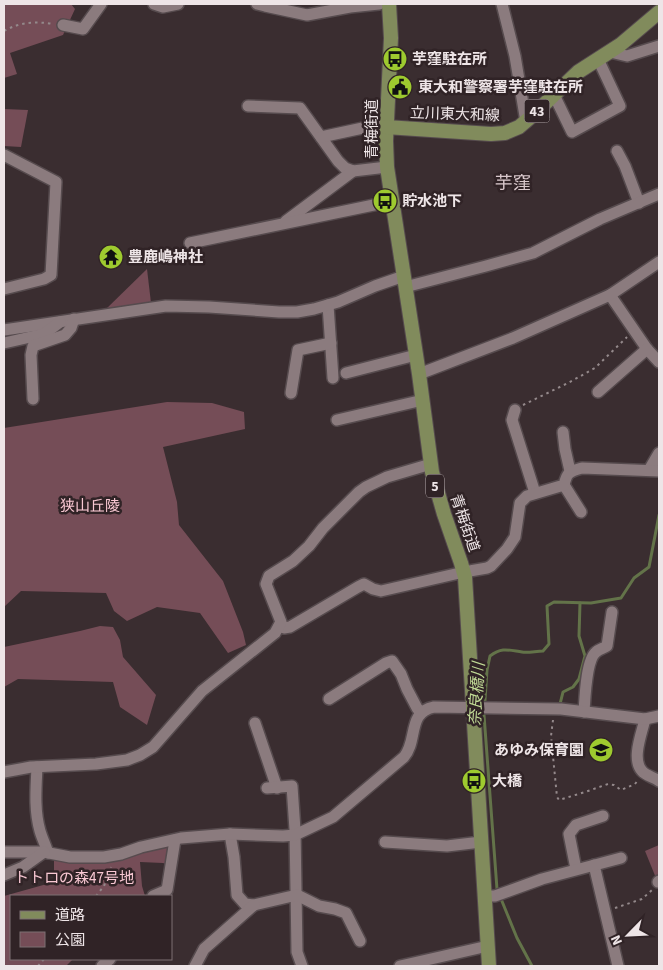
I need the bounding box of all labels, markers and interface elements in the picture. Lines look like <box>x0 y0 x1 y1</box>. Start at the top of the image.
bus stop icon: 芋窪駐在所 <box>382 46 408 72</box>
place label: 芋窪駐在所 <box>412 49 487 70</box>
public building icon: 東大和警察署芋窪駐在所 <box>387 74 413 100</box>
place label: 東大和警察署芋窪駐在所 <box>418 77 583 98</box>
street label: 青梅街道 <box>362 99 383 159</box>
road number: 43 <box>524 100 550 122</box>
street label: 立川東大和線 <box>410 102 500 127</box>
district label: 芋窪 <box>495 171 531 196</box>
bus stop icon: 貯水池下 <box>372 188 398 214</box>
place label: 貯水池下 <box>402 191 462 212</box>
temple icon: 豊鹿嶋神社 <box>98 244 124 270</box>
place label: 豊鹿嶋神社 <box>128 247 203 268</box>
road number: 5 <box>426 474 444 498</box>
street label: 青梅街道 <box>445 491 484 555</box>
park label: 狭山丘陵 <box>60 496 120 517</box>
water label: 奈良橋川 <box>464 659 490 727</box>
school or university icon: あゆみ保育園 <box>588 737 614 763</box>
place label: あゆみ保育園 <box>494 740 584 761</box>
bus stop icon: 大橋 <box>461 768 487 794</box>
place label: 大橋 <box>492 771 523 792</box>
park label: トトロの森47号地 <box>14 868 134 889</box>
legend <box>10 895 172 960</box>
text: 道路 <box>55 905 85 926</box>
north arrow <box>603 910 653 960</box>
text: 公園 <box>55 930 85 951</box>
text: N <box>606 932 628 948</box>

